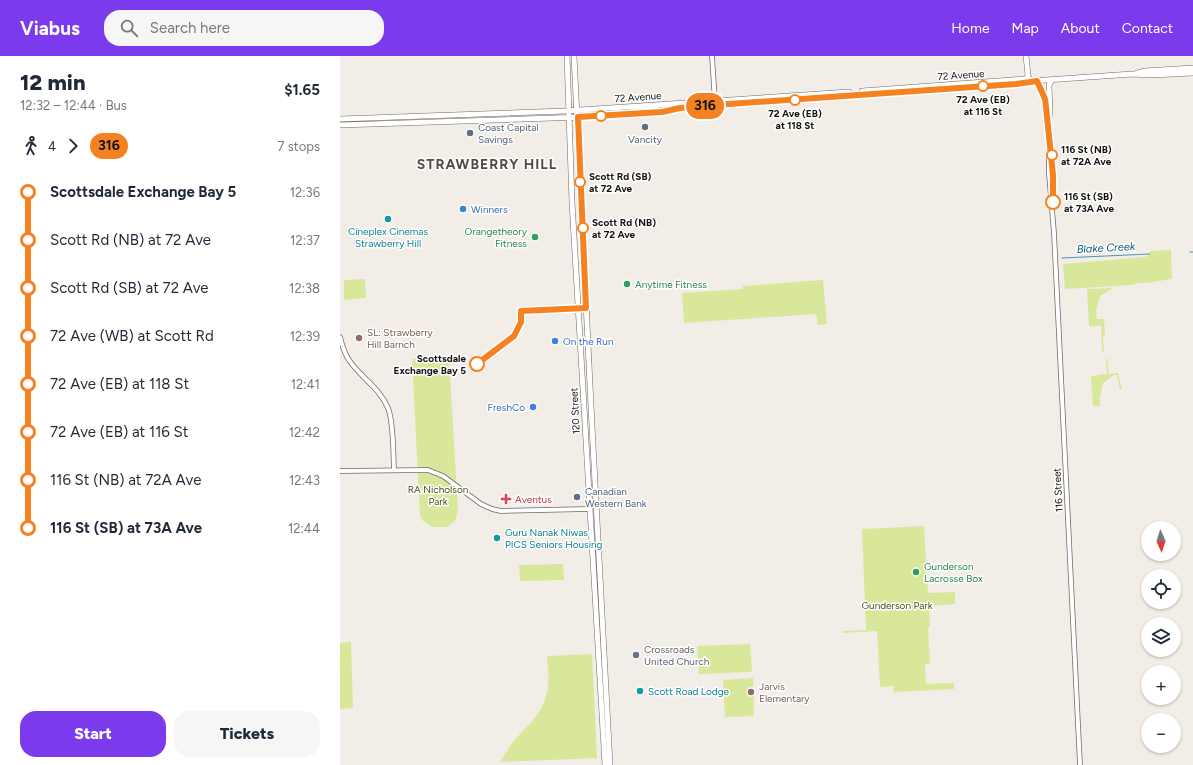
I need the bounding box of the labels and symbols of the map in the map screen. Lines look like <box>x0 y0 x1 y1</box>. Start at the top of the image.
street label: 72 Avenue <box>937 67 986 83</box>
marker: 72 Ave (EB) at 116 St <box>977 80 989 92</box>
street label: 72 Avenue <box>614 89 663 105</box>
line badge: 316 <box>682 93 728 119</box>
place label: 72 Ave (EB) at 116 St <box>956 93 1010 118</box>
marker: 72 Ave (EB) at 118 St <box>789 94 801 106</box>
place label: 72 Ave (EB) at 118 St <box>768 107 822 132</box>
unlabelled marker <box>595 110 607 122</box>
place label: Coast Capital Savings <box>478 121 539 146</box>
marker: Vancity <box>640 122 650 132</box>
marker: Coast Capital Savings <box>465 128 475 138</box>
place label: Vancity <box>628 133 663 146</box>
place label: 116 St (NB) at 72A Ave <box>1061 143 1112 168</box>
marker: 116 St (NB) at 72A Ave <box>1046 149 1058 161</box>
district label: STRAWBERRY HILL <box>417 156 557 173</box>
place label: Scott Rd (SB) at 72 Ave <box>589 170 652 195</box>
marker: Scott Rd (SB) at 72 Ave <box>574 176 586 188</box>
place label: 116 St (SB) at 73A Ave <box>1064 190 1114 215</box>
marker: 116 St (SB) at 73A Ave <box>1045 194 1061 210</box>
place label: Winners <box>471 203 508 216</box>
marker: Winners <box>458 204 468 214</box>
marker: Cineplex Cinemas Strawberry Hill <box>383 214 393 224</box>
place label: Scott Rd (NB) at 72 Ave <box>592 216 656 241</box>
marker: Scott Rd (NB) at 72 Ave <box>577 222 589 234</box>
place label: Cineplex Cinemas Strawberry Hill <box>348 225 428 250</box>
place label: Orangetheory Fitness <box>465 225 528 250</box>
marker: Orangetheory Fitness <box>530 232 540 242</box>
water label: Blake Creek <box>1076 240 1136 256</box>
place label: Anytime Fitness <box>635 278 707 291</box>
marker: Anytime Fitness <box>622 279 632 289</box>
place label: SL: Strawberry Hill Barnch <box>367 326 434 351</box>
marker: SL: Strawberry Hill Barnch <box>354 333 364 343</box>
place label: On the Run <box>563 335 614 348</box>
marker: On the Run <box>550 336 560 346</box>
place label: Scottsdale Exchange Bay 5 <box>394 352 466 377</box>
marker: Scottsdale Exchange Bay 5 <box>469 356 485 372</box>
street label: 120 Street <box>567 387 583 435</box>
place label: FreshCo <box>488 401 525 414</box>
marker: FreshCo <box>528 402 538 412</box>
street label: 116 Street <box>1050 467 1066 513</box>
park label: RA Nicholson Park <box>408 483 469 508</box>
place label: Canadian Western Bank <box>585 485 647 510</box>
marker: Canadian Western Bank <box>572 492 582 502</box>
marker: Aventus <box>500 493 512 505</box>
place label: Aventus <box>515 493 552 506</box>
north arrow <box>1141 521 1181 561</box>
place label: Guru Nanak Niwas PICS Seniors Housing <box>505 526 603 551</box>
marker: Guru Nanak Niwas PICS Seniors Housing <box>492 533 502 543</box>
place label: Gunderson Lacrosse Box <box>924 560 983 585</box>
marker: Gunderson Lacrosse Box <box>911 567 921 577</box>
park label: Gunderson Park <box>862 599 933 612</box>
place label: Crossroads United Church <box>644 643 710 668</box>
marker: Crossroads United Church <box>631 650 641 660</box>
place label: Jarvis Elementary <box>759 680 810 705</box>
place label: Scott Road Lodge <box>648 685 730 698</box>
marker: Scott Road Lodge <box>635 686 645 696</box>
marker: Jarvis Elementary <box>746 687 756 697</box>

